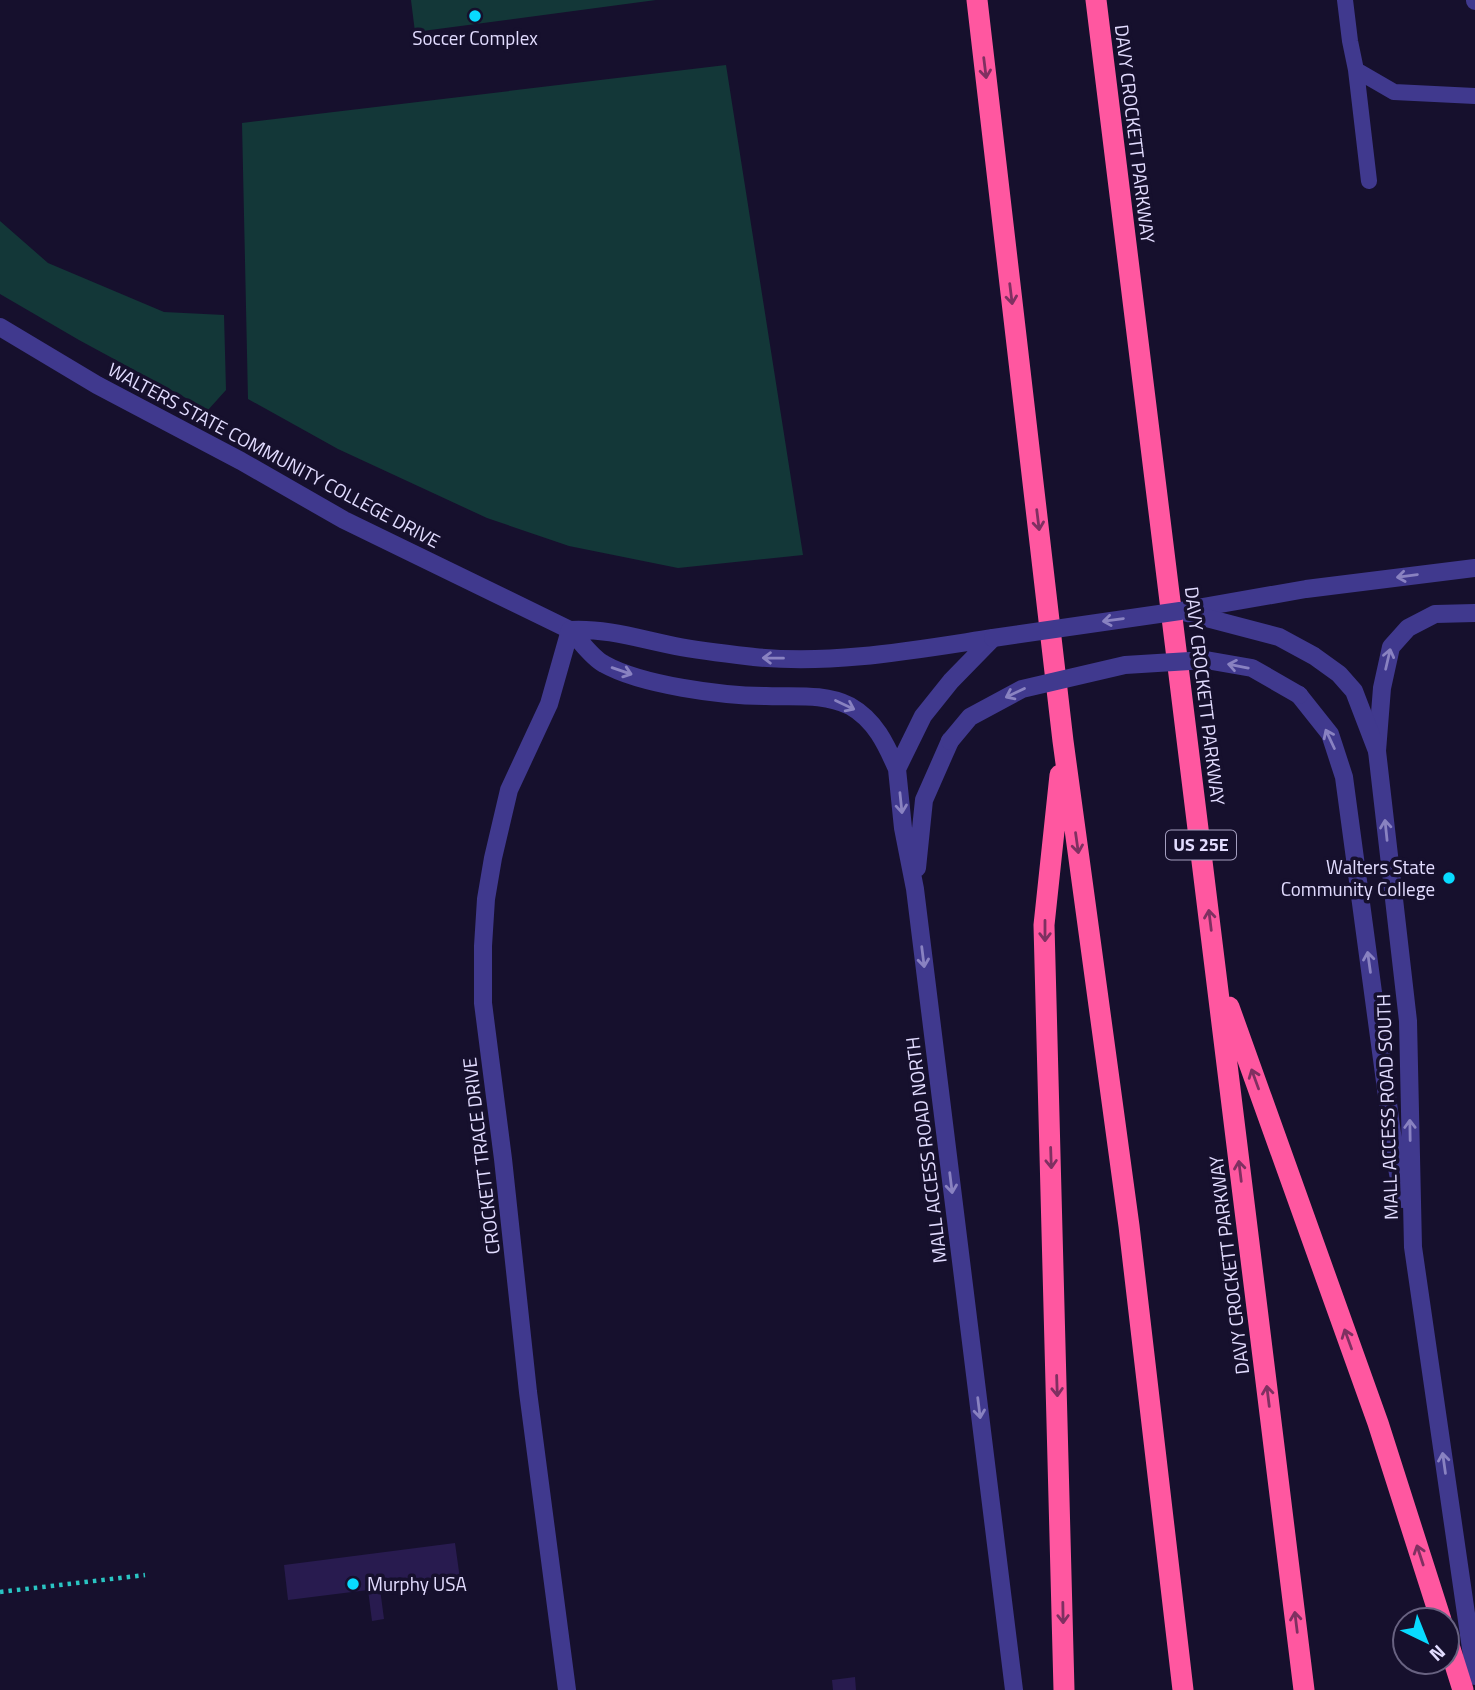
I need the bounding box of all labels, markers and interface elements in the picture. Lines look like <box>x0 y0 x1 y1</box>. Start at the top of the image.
marker: Soccer Complex <box>467 8 483 24</box>
place label: Soccer Complex <box>412 23 538 52</box>
street label: DAVY CROCKETT PARKWAY <box>1108 23 1163 246</box>
one-way arrow <box>978 56 991 79</box>
one-way arrow <box>1004 282 1017 305</box>
street label: WALTERS STATE COMMUNITY COLLEGE DRIVE <box>103 354 446 555</box>
one-way arrow <box>1032 508 1045 531</box>
one-way arrow <box>1396 570 1419 583</box>
street label: DAVY CROCKETT PARKWAY <box>1178 585 1233 808</box>
one-way arrow <box>1102 614 1124 627</box>
one-way arrow <box>1382 648 1395 671</box>
one-way arrow <box>762 651 785 664</box>
one-way arrow <box>1227 659 1250 672</box>
one-way arrow <box>611 666 633 678</box>
one-way arrow <box>1005 687 1026 701</box>
one-way arrow <box>834 699 855 713</box>
one-way arrow <box>1323 729 1336 750</box>
one-way arrow <box>894 791 907 813</box>
one-way arrow <box>1379 820 1392 842</box>
road number: US 25E <box>1166 830 1236 860</box>
one-way arrow <box>1071 831 1084 854</box>
place label: Walters State Community College <box>1281 852 1435 903</box>
marker: Walters State Community College <box>1441 870 1457 886</box>
one-way arrow <box>1203 910 1216 932</box>
one-way arrow <box>1038 919 1052 942</box>
one-way arrow <box>917 945 930 968</box>
one-way arrow <box>1363 951 1376 974</box>
street label: MALL ACCESS ROAD SOUTH <box>1368 993 1405 1221</box>
street label: MALL ACCESS ROAD NORTH <box>897 1035 954 1265</box>
street label: CROCKETT TRACE DRIVE <box>454 1056 507 1256</box>
one-way arrow <box>1247 1069 1260 1091</box>
one-way arrow <box>1403 1119 1417 1142</box>
one-way arrow <box>1044 1147 1057 1170</box>
street label: DAVY CROCKETT PARKWAY <box>1201 1153 1256 1376</box>
one-way arrow <box>1234 1160 1247 1182</box>
one-way arrow <box>944 1171 957 1193</box>
one-way arrow <box>1341 1329 1353 1351</box>
one-way arrow <box>1050 1374 1063 1397</box>
one-way arrow <box>1261 1386 1274 1408</box>
one-way arrow <box>972 1397 985 1419</box>
one-way arrow <box>1437 1453 1450 1475</box>
one-way arrow <box>1413 1544 1426 1566</box>
place label: Murphy USA <box>367 1569 467 1598</box>
marker: Murphy USA <box>345 1576 361 1592</box>
one-way arrow <box>1056 1602 1069 1625</box>
north arrow <box>1391 1606 1461 1676</box>
one-way arrow <box>1289 1611 1302 1634</box>
text: N <box>1423 1639 1453 1669</box>

